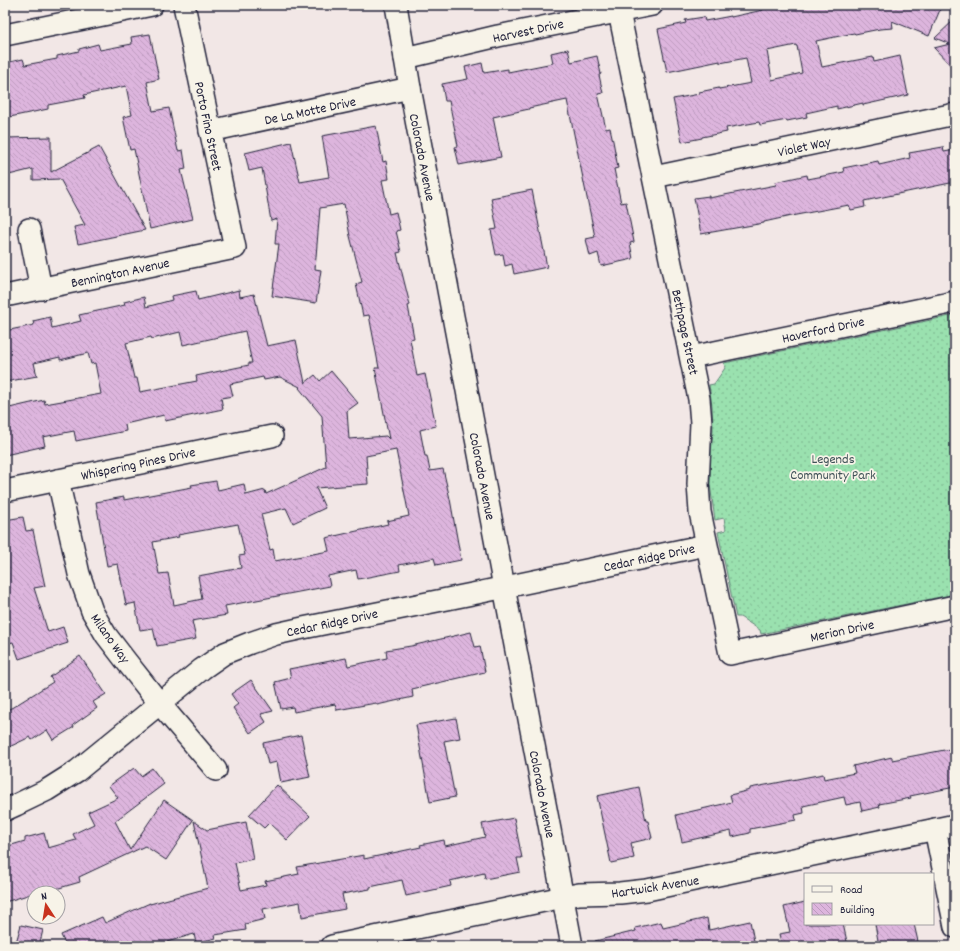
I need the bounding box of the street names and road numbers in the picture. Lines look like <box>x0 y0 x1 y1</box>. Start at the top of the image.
street label: Harvest Drive <box>491 15 566 49</box>
street label: Porto Fino Street <box>188 80 226 173</box>
street label: De La Motte Drive <box>263 92 358 131</box>
street label: Colorado Avenue <box>403 112 439 203</box>
street label: Violet Way <box>776 133 833 163</box>
street label: Bennington Avenue <box>69 254 172 294</box>
street label: Bethpage Street <box>665 288 703 377</box>
street label: Haverford Drive <box>780 312 867 349</box>
street label: Colorado Avenue <box>463 431 499 522</box>
street label: Whispering Pines Drive <box>79 443 198 487</box>
street label: Cedar Ridge Drive <box>602 540 697 578</box>
street label: Cedar Ridge Drive <box>285 605 380 643</box>
street label: Milano Way <box>85 610 134 668</box>
street label: Merion Drive <box>809 615 876 648</box>
street label: Colorado Avenue <box>523 749 559 840</box>
street label: Hartwick Avenue <box>610 871 701 905</box>

